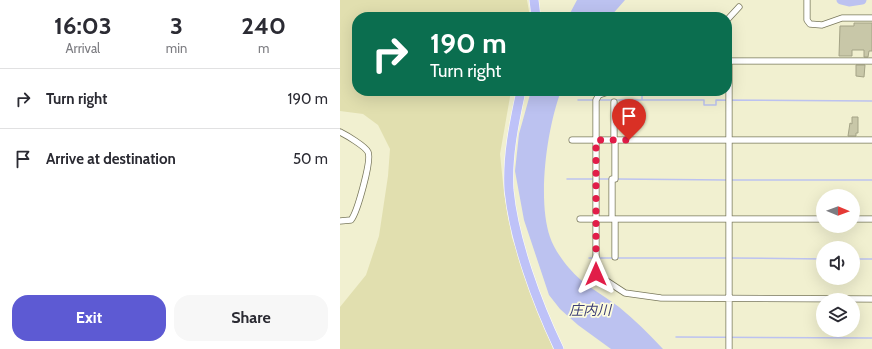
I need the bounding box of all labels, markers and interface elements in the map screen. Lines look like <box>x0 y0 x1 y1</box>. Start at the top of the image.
text: 16:03 <box>54 11 112 40</box>
text: 3 <box>170 11 183 40</box>
text: 240 <box>241 11 286 40</box>
text: 190 m <box>430 26 506 60</box>
icon: right <box>364 28 416 80</box>
text: Arrival <box>66 40 100 56</box>
text: min <box>166 40 187 56</box>
text: m <box>258 40 269 56</box>
text: Turn right <box>430 60 501 82</box>
icon: right <box>12 88 34 110</box>
text: Turn right <box>46 90 107 108</box>
text: 190 m <box>288 90 328 108</box>
pin <box>612 99 646 140</box>
icon: arrive <box>618 105 640 127</box>
icon: arrive <box>12 148 34 170</box>
text: Arrive at destination <box>46 150 176 168</box>
text: 50 m <box>293 150 328 168</box>
north arrow <box>816 189 860 233</box>
map controls <box>816 189 860 337</box>
button: sound <box>816 241 860 285</box>
position arrow <box>575 253 617 295</box>
button: layers <box>816 293 860 337</box>
button: Exit <box>12 295 166 341</box>
button: Share <box>174 295 328 341</box>
water label: 庄内川 <box>569 301 613 319</box>

